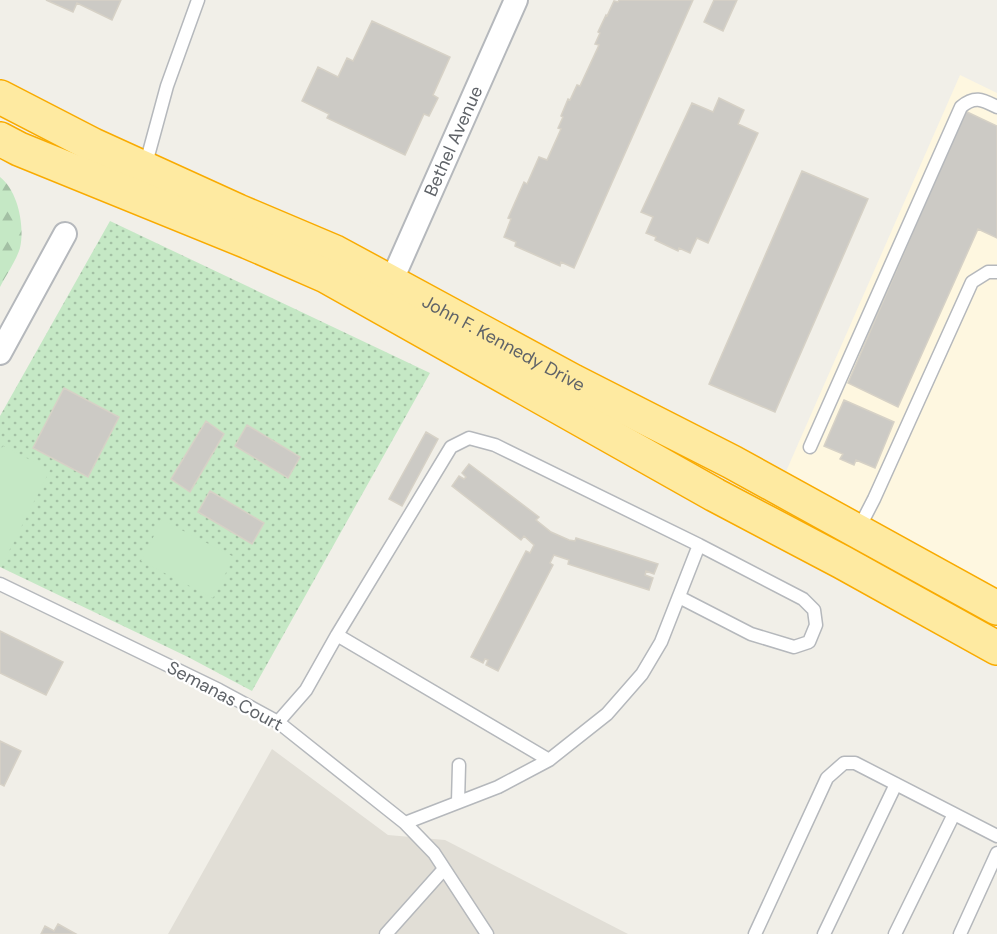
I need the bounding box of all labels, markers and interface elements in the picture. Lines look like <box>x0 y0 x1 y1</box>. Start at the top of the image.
street label: Bethel Avenue <box>418 82 488 200</box>
street label: John F. Kennedy Drive <box>418 289 589 397</box>
street label: Semanas Court <box>163 655 287 737</box>

